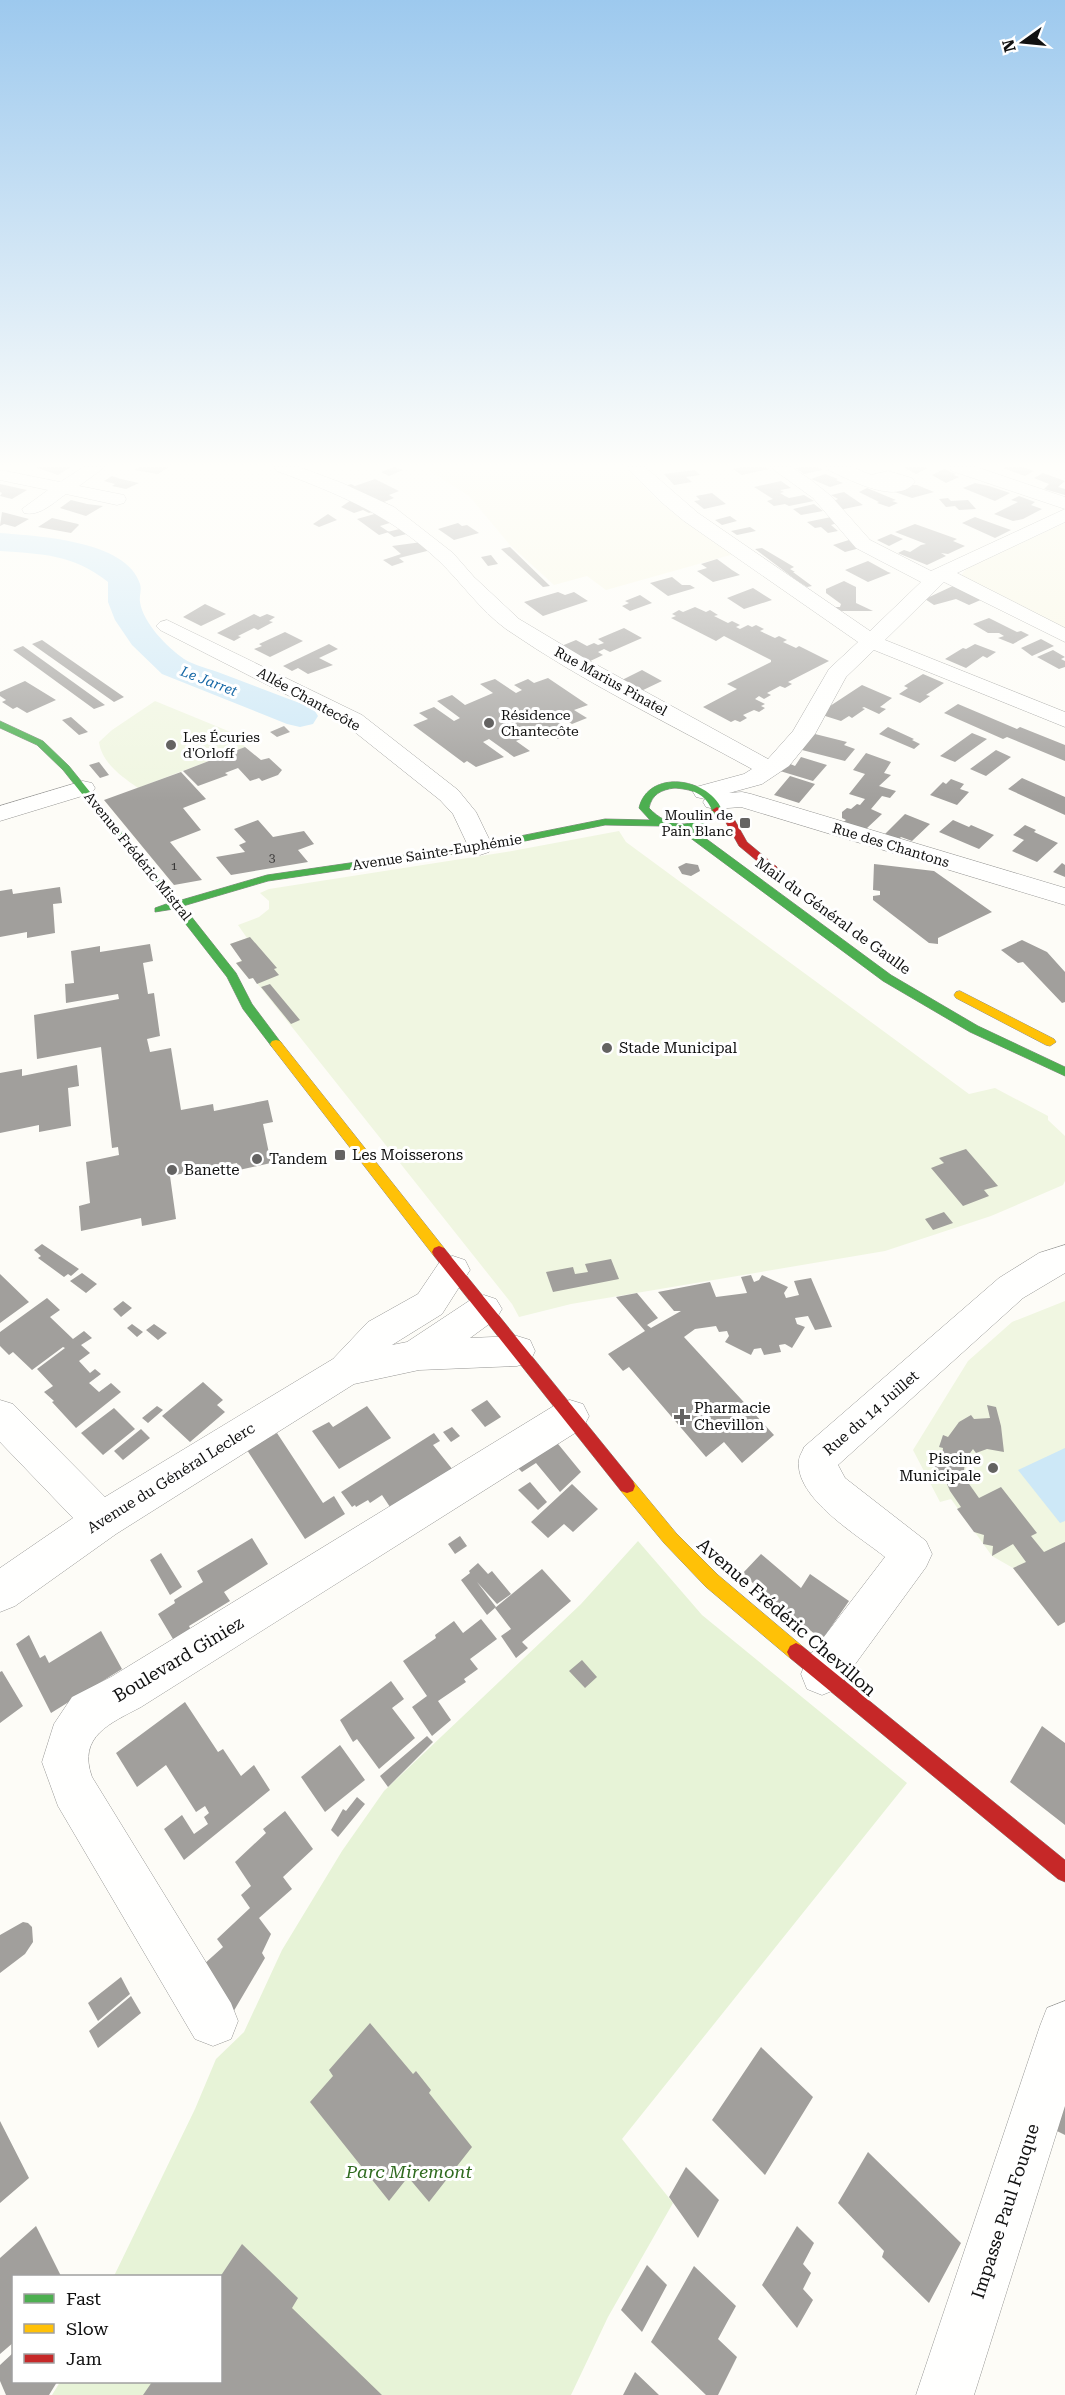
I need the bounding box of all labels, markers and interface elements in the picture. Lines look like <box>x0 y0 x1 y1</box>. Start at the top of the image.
north arrow <box>993 12 1053 72</box>
text: N <box>998 37 1020 54</box>
street label: Rue Marius Pinatel <box>552 643 671 719</box>
water label: Le Jarret <box>178 663 240 699</box>
street label: Allée Chantecôte <box>255 664 364 734</box>
place label: Résidence Chantecôte <box>501 707 579 739</box>
marker: Résidence Chantecôte <box>482 716 496 730</box>
place label: Les Écuries d'Orloff <box>183 729 260 761</box>
marker: Les Écuries d'Orloff <box>164 738 178 752</box>
street label: Avenue Frédéric Mistral <box>81 788 195 924</box>
place label: Moulin de Pain Blanc <box>662 807 733 839</box>
marker: Moulin de Pain Blanc <box>738 816 752 830</box>
street label: Rue des Chantons <box>831 820 952 870</box>
street label: Avenue Sainte-Euphémie <box>351 831 523 873</box>
house number: 3 <box>269 851 276 865</box>
street label: Mail du Général de Gaulle <box>752 854 914 978</box>
house number: 1 <box>171 859 178 873</box>
place label: Stade Municipal <box>619 1039 737 1057</box>
marker: Stade Municipal <box>600 1041 614 1055</box>
place label: Les Moisserons <box>352 1146 463 1164</box>
marker: Les Moisserons <box>333 1148 347 1162</box>
place label: Tandem <box>269 1150 328 1168</box>
marker: Tandem <box>250 1152 264 1166</box>
place label: Banette <box>184 1161 239 1179</box>
marker: Banette <box>165 1163 179 1177</box>
street label: Rue du 14 Juillet <box>820 1366 923 1459</box>
place label: Pharmacie Chevillon <box>694 1399 771 1434</box>
marker: Pharmacie Chevillon <box>675 1410 689 1424</box>
street label: Avenue du Général Leclerc <box>84 1419 258 1537</box>
place label: Piscine Municipale <box>899 1450 981 1485</box>
marker: Piscine Municipale <box>986 1461 1000 1475</box>
street label: Avenue Frédéric Chevillon <box>693 1534 881 1701</box>
street label: Boulevard Giniez <box>109 1612 247 1706</box>
street label: Impasse Paul Fouque <box>967 2121 1043 2301</box>
park label: Parc Miremont <box>345 2161 473 2182</box>
legend <box>12 2275 222 2383</box>
text: Fast <box>66 2288 101 2309</box>
text: Slow <box>66 2318 108 2339</box>
text: Jam <box>66 2348 102 2369</box>

